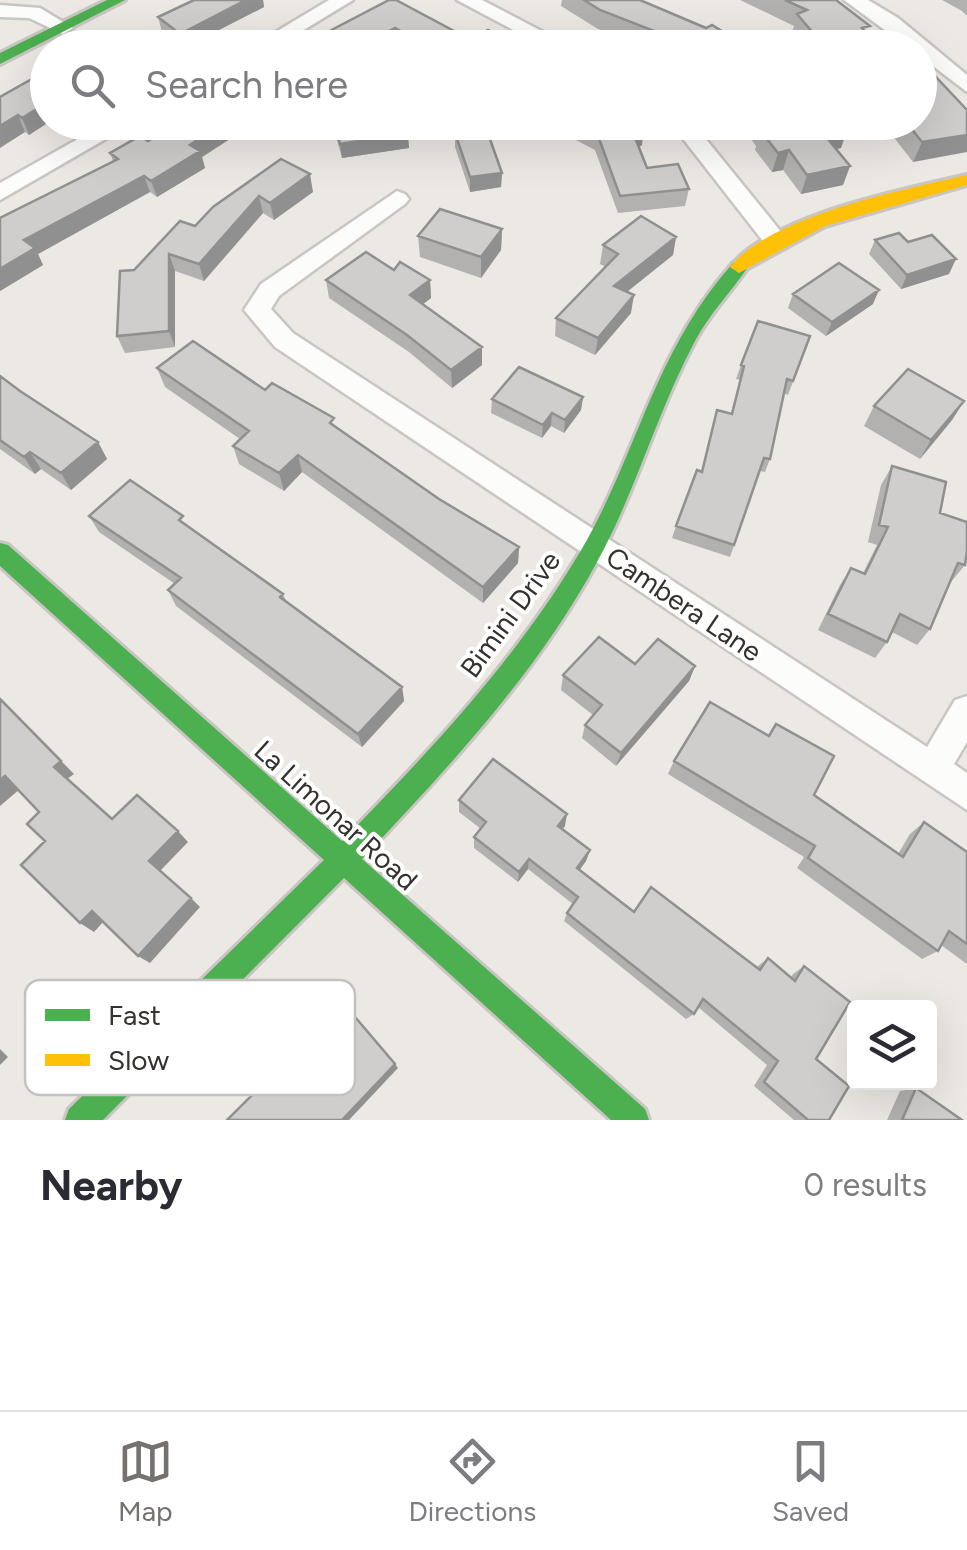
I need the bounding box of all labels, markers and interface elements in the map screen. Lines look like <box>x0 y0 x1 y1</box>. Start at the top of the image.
search box <box>30 30 937 140</box>
icon: search <box>65 58 120 113</box>
text: Search here <box>145 62 348 108</box>
street label: Cambera Lane <box>600 539 768 669</box>
street label: Bimini Drive <box>453 544 567 684</box>
street label: La Limonar Road <box>247 733 425 897</box>
legend <box>25 980 355 1095</box>
text: Fast <box>108 998 161 1032</box>
map controls <box>847 1000 937 1090</box>
button: layers <box>847 1000 937 1090</box>
text: Slow <box>108 1043 169 1077</box>
text: Nearby <box>40 1160 182 1211</box>
text: 0 results <box>803 1166 927 1204</box>
tab: Map <box>118 1434 173 1528</box>
tab: Directions <box>409 1434 536 1528</box>
tab: Saved <box>772 1434 849 1528</box>

